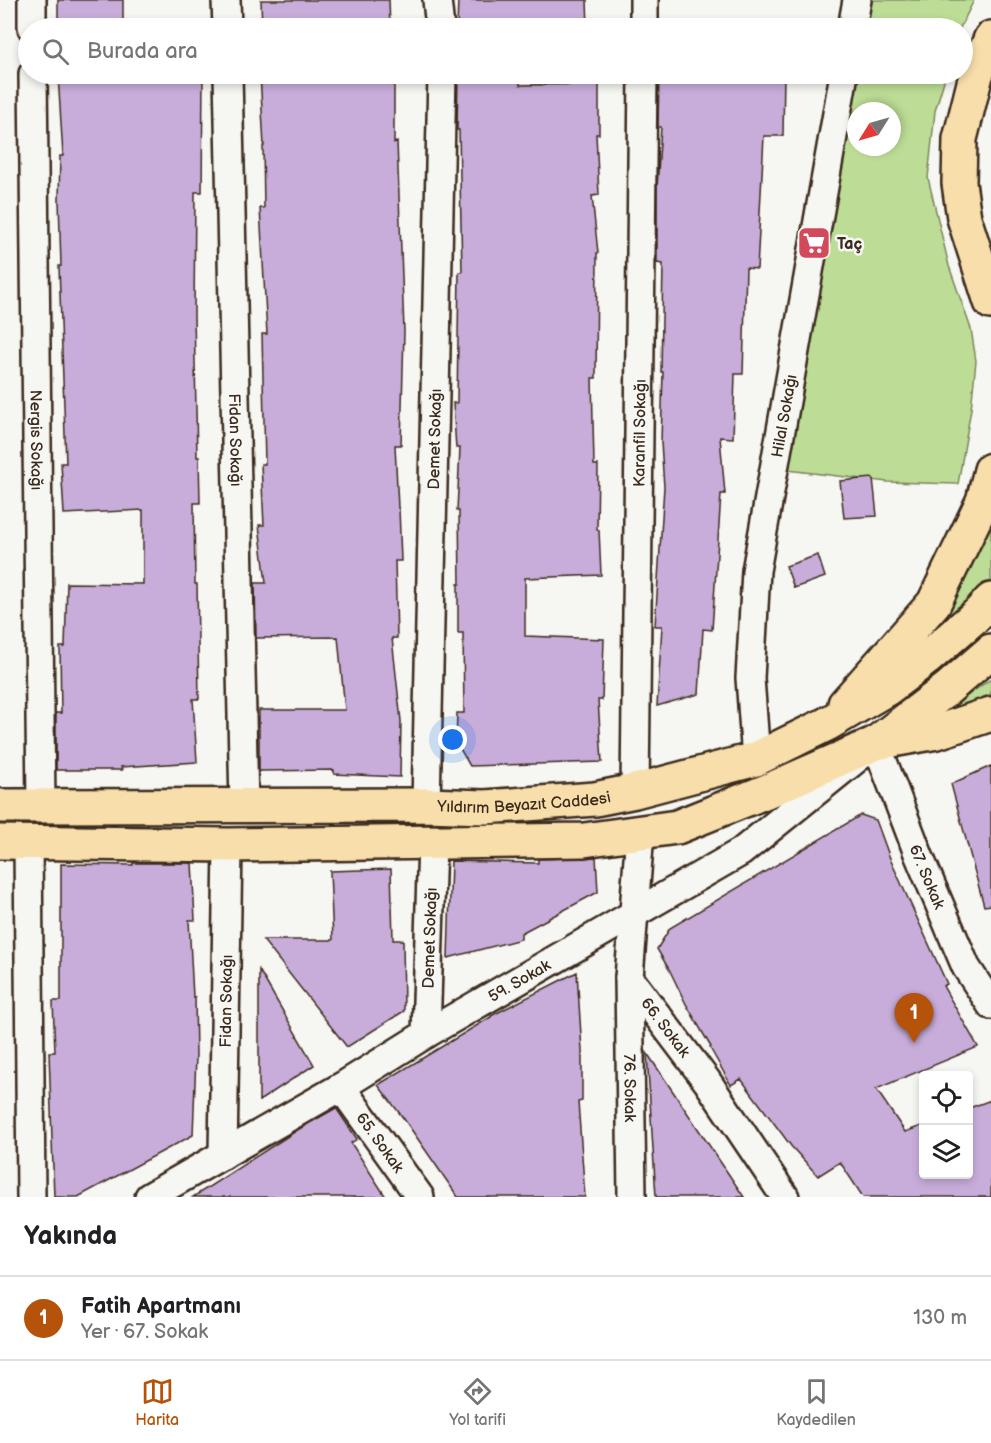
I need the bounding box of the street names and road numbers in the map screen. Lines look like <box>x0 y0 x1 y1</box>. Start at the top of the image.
street label: Hilal Sokağı <box>768 373 802 459</box>
street label: Karanfil Sokağı <box>630 379 651 487</box>
street label: Demet Sokağı <box>425 388 446 490</box>
street label: Nergis Sokağı <box>25 390 46 490</box>
street label: Fidan Sokağı <box>224 393 245 487</box>
street label: Yıldırım Beyazıt Caddesi <box>436 788 613 818</box>
street label: 67. Sokak <box>905 842 948 912</box>
street label: Demet Sokağı <box>419 887 442 989</box>
street label: Fidan Sokağı <box>217 954 237 1048</box>
street label: 59. Sokak <box>485 956 555 1007</box>
street label: 66. Sokak <box>636 994 694 1062</box>
street label: 76. Sokak <box>619 1054 639 1122</box>
street label: 65. Sokak <box>352 1109 407 1177</box>

